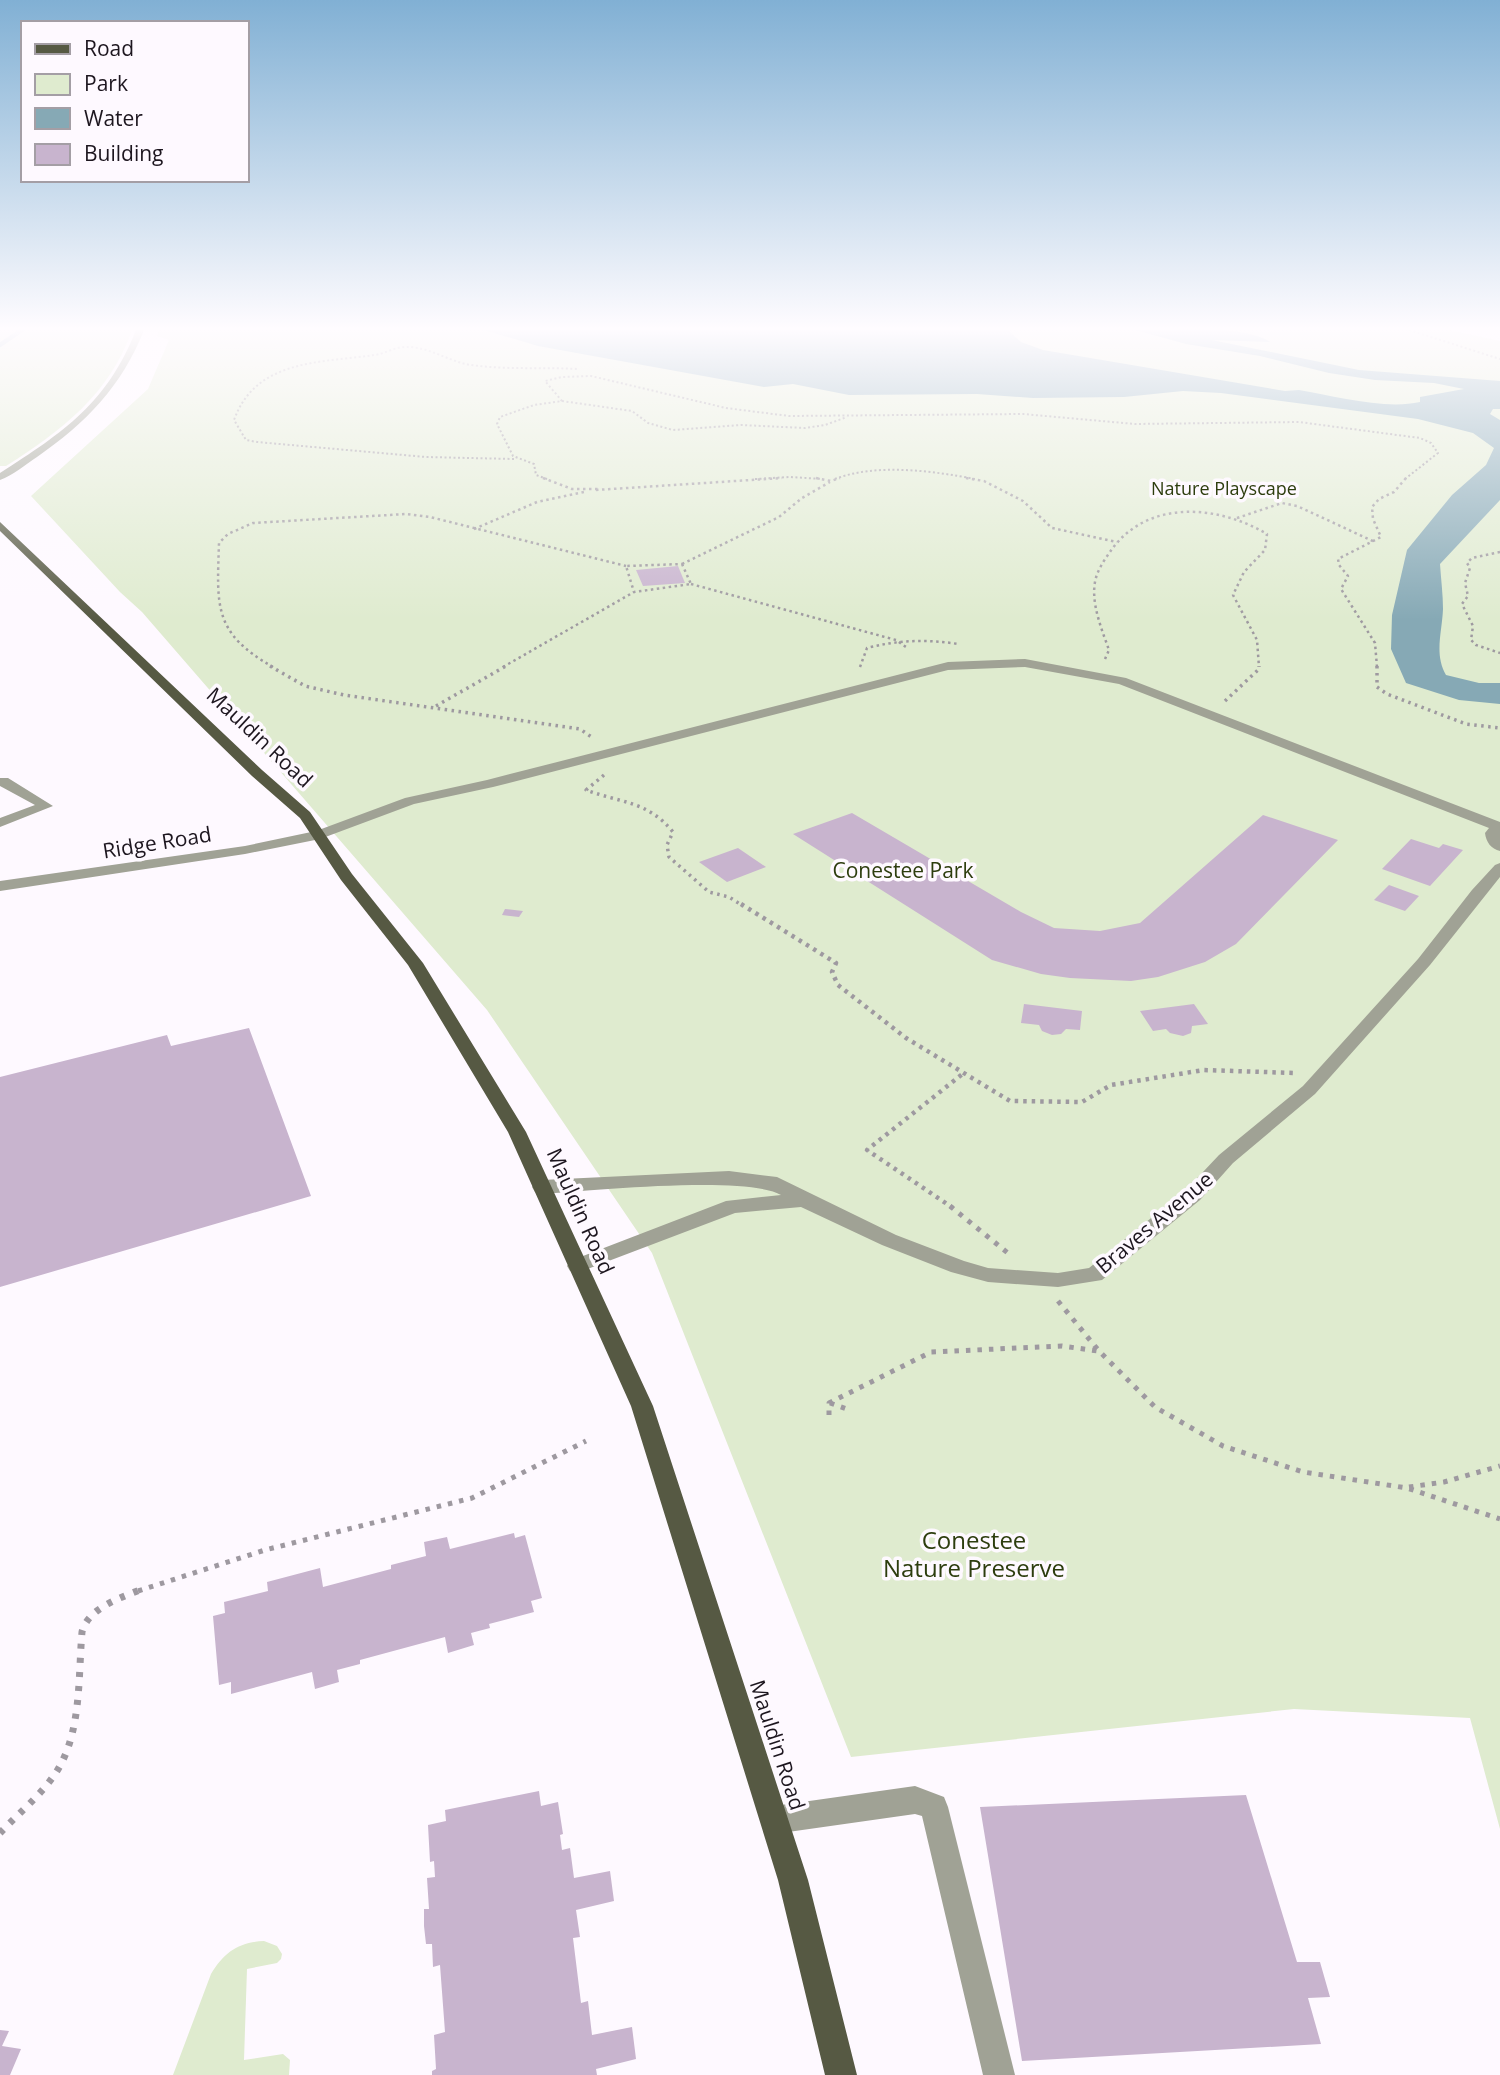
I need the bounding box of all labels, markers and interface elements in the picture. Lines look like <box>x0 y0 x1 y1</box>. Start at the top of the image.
legend <box>21 21 248 182</box>
text: Road <box>84 34 134 62</box>
text: Park <box>84 69 128 97</box>
text: Water <box>84 104 143 132</box>
text: Building <box>84 139 163 167</box>
park label: Nature Playscape <box>1151 476 1297 500</box>
street label: Mauldin Road <box>201 681 319 793</box>
street label: Ridge Road <box>101 820 213 864</box>
park label: Conestee Park <box>833 856 973 884</box>
street label: Mauldin Road <box>541 1143 621 1279</box>
street label: Braves Avenue <box>1090 1165 1218 1279</box>
park label: Conestee Nature Preserve <box>883 1523 1065 1584</box>
street label: Mauldin Road <box>744 1676 812 1814</box>

